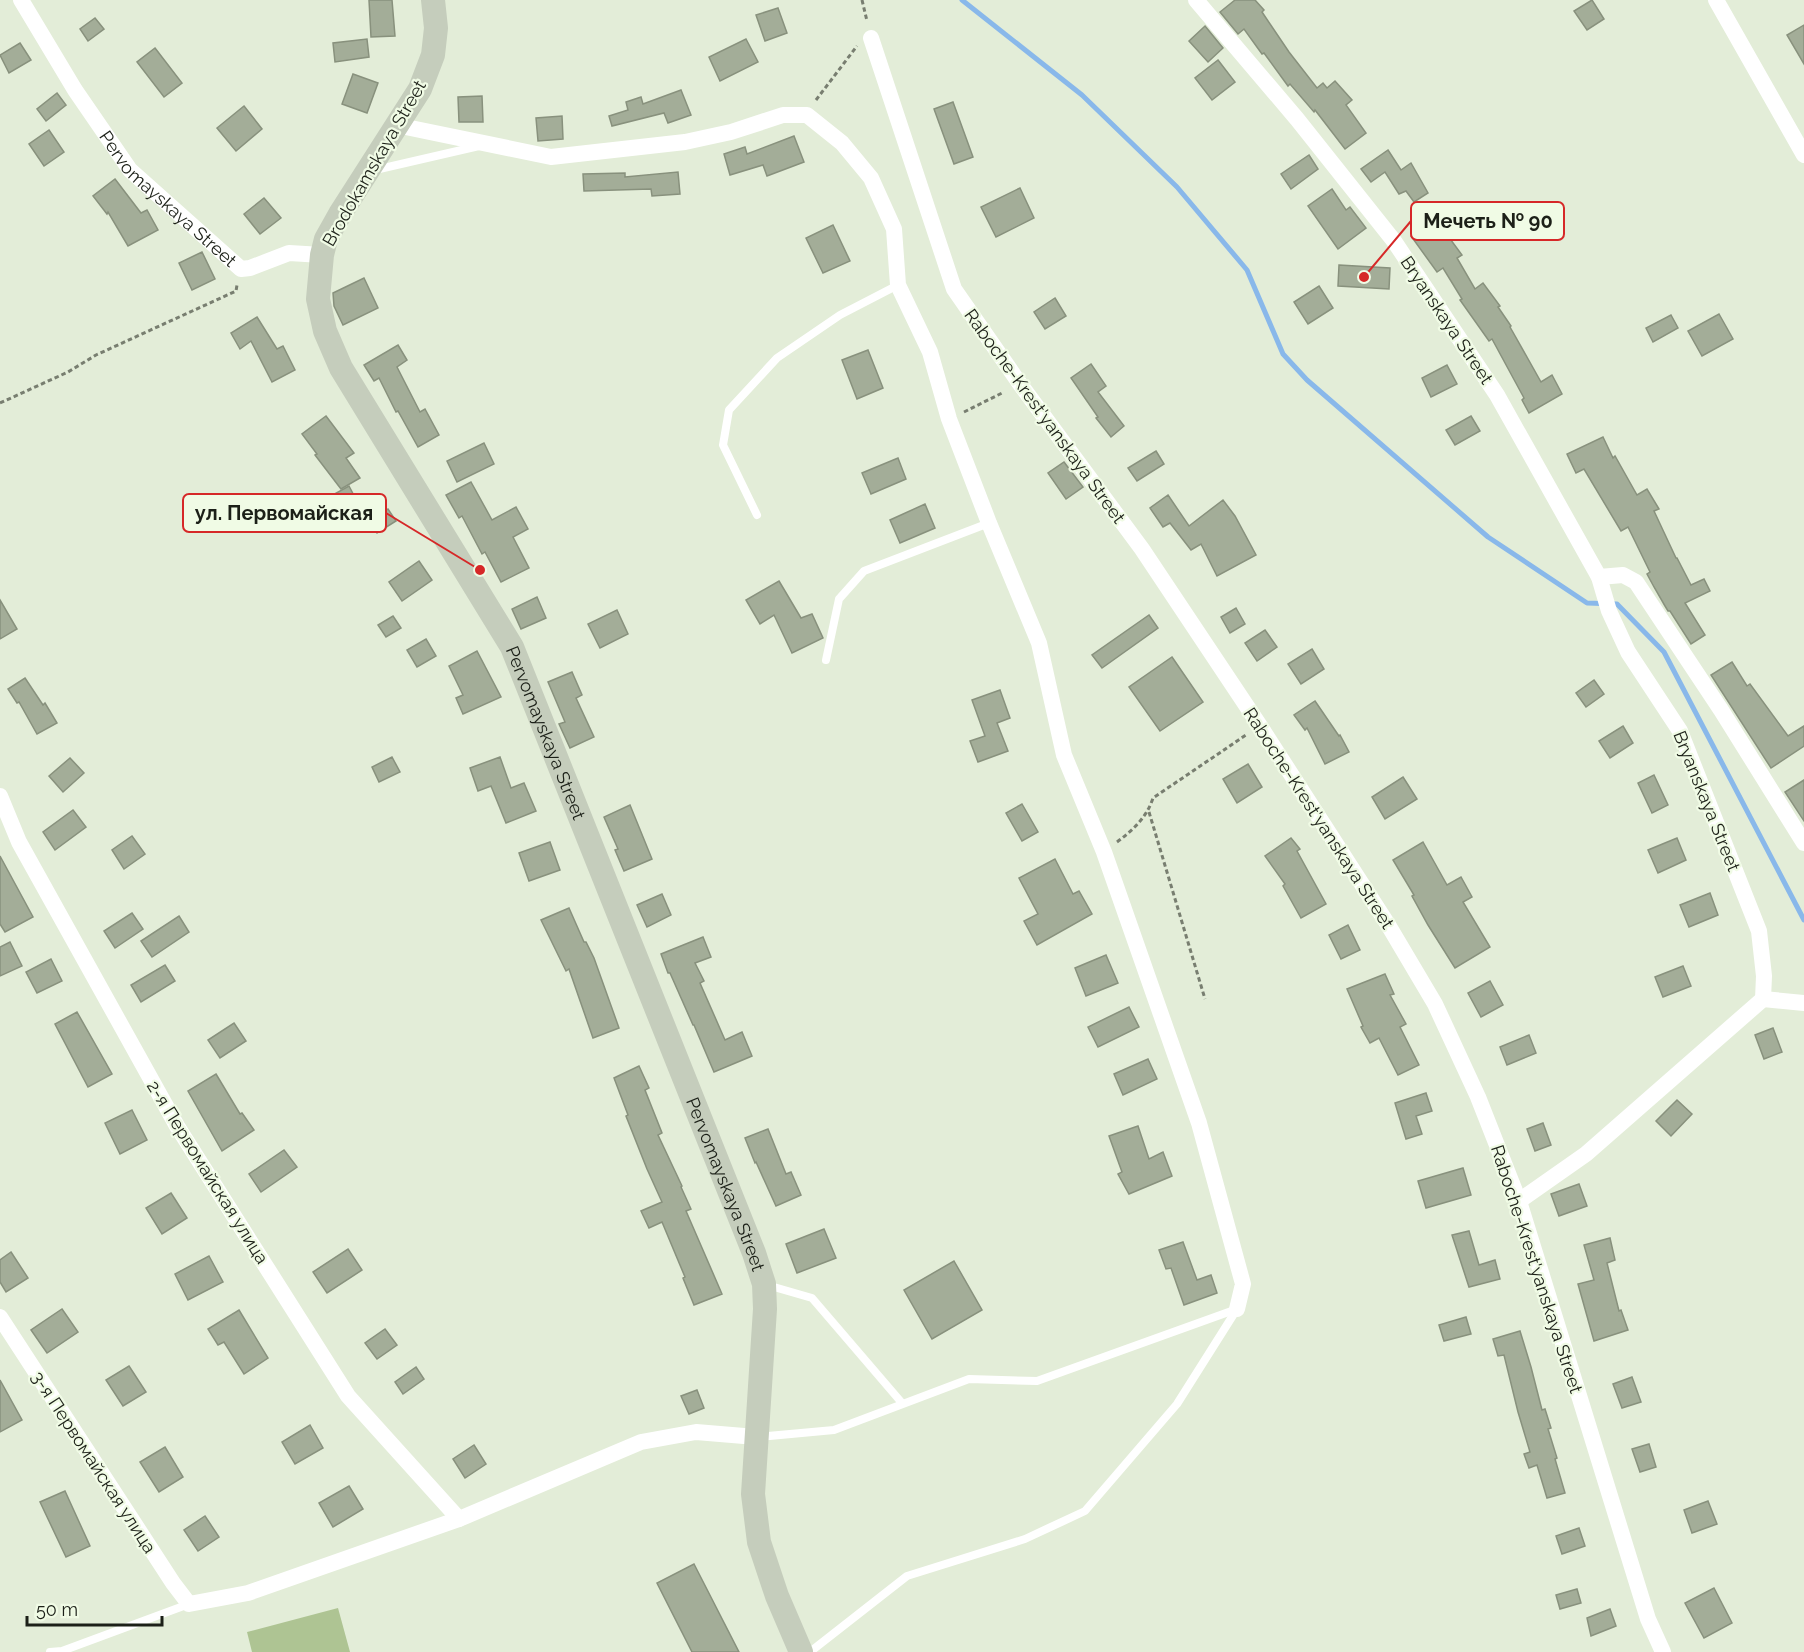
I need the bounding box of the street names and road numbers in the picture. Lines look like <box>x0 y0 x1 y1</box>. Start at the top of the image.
street label: Brodokamskaya Street <box>318 76 430 250</box>
street label: Pervomayskaya Street <box>96 126 241 271</box>
street label: Bryanskaya Street <box>1396 252 1498 388</box>
street label: Raboche-Krest'yanskaya Street <box>960 305 1130 527</box>
street label: Pervomayskaya Street <box>502 643 590 823</box>
street label: Raboche-Krest'yanskaya Street <box>1240 703 1398 933</box>
street label: Bryanskaya Street <box>1669 728 1745 874</box>
street label: 2-я Первомайская улица <box>143 1076 273 1268</box>
street label: Pervomayskaya Street <box>682 1094 770 1274</box>
street label: Raboche-Krest'yanskaya Street <box>1487 1142 1587 1396</box>
street label: 3-я Первомайская улица <box>27 1367 161 1557</box>

